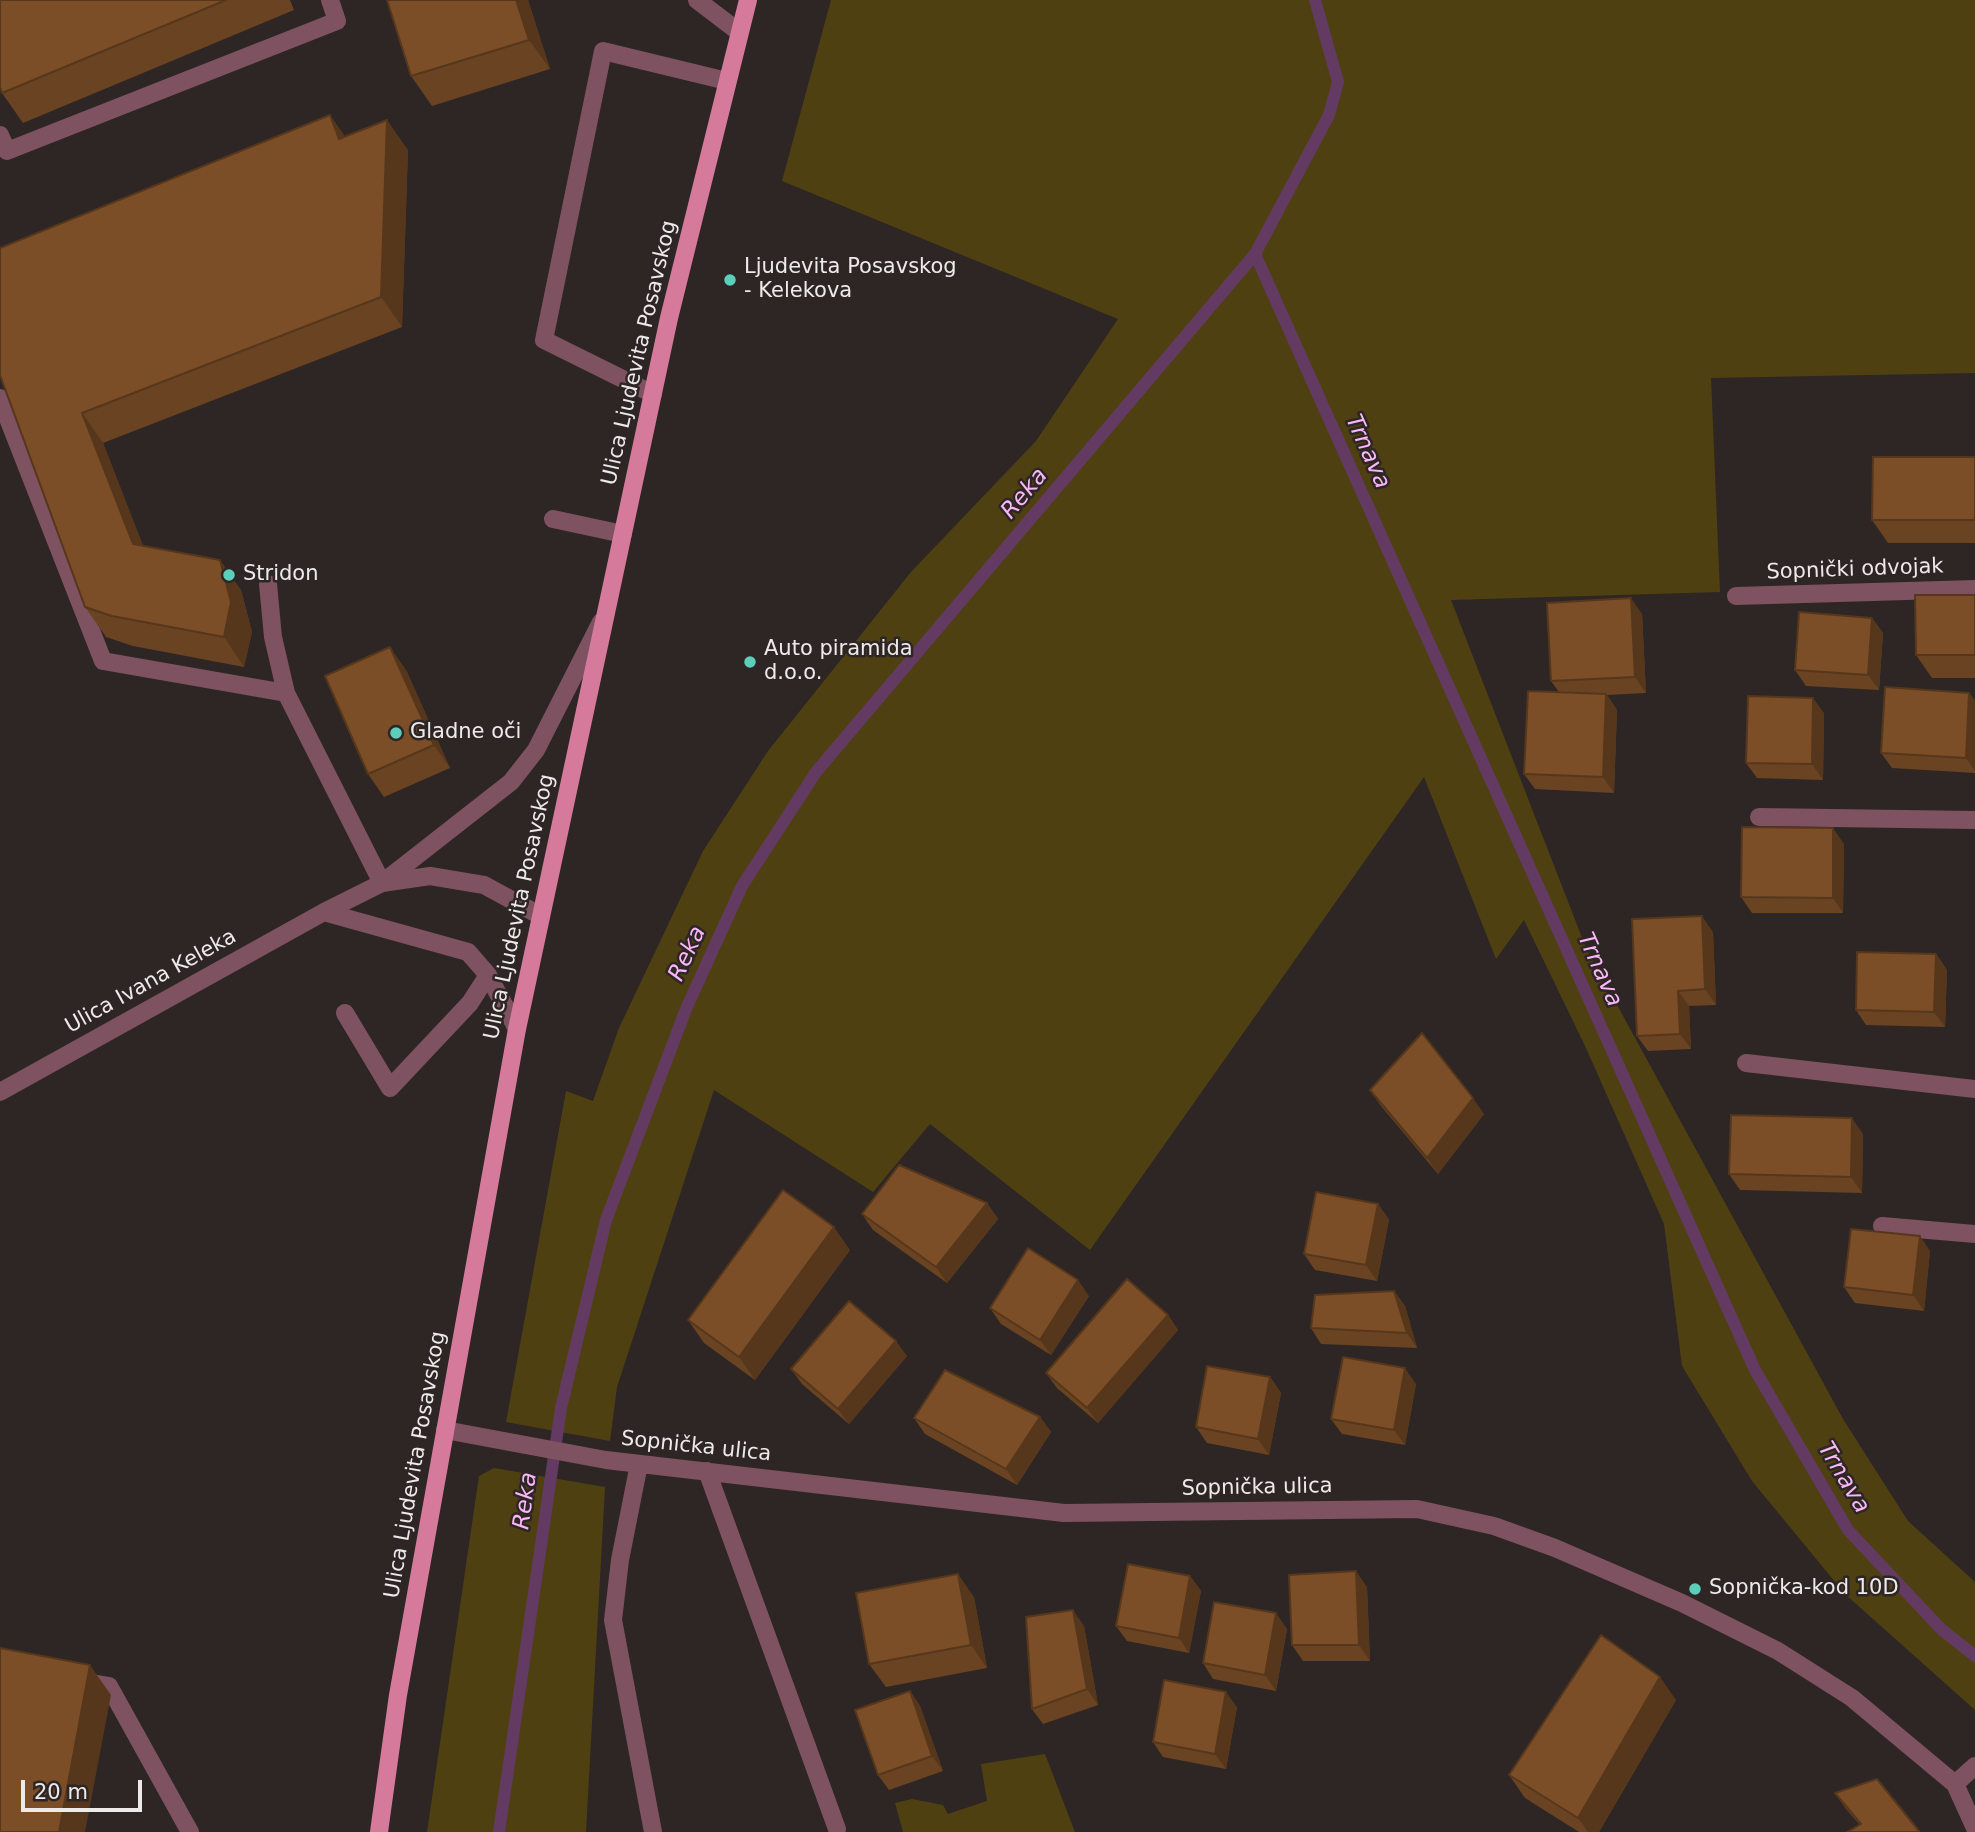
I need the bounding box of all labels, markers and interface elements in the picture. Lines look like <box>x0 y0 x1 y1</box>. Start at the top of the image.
street label: Ulica Ljudevita Posavskog <box>597 218 683 488</box>
place label: Ljudevita Posavskog - Kelekova <box>744 255 957 305</box>
marker: Ljudevita Posavskog - Kelekova <box>722 272 738 288</box>
water label: Trnava <box>1339 411 1395 493</box>
water label: Reka <box>996 463 1054 525</box>
street label: Sopnički odvojak <box>1766 554 1944 586</box>
place label: Stridon <box>243 562 319 588</box>
marker: Stridon <box>221 567 237 583</box>
place label: Auto piramida d.o.o. <box>764 637 913 687</box>
marker: Auto piramida d.o.o. <box>742 654 758 670</box>
place label: Gladne oči <box>410 720 521 746</box>
marker: Gladne oči <box>388 725 404 741</box>
street label: Ulica Ljudevita Posavskog <box>480 772 560 1042</box>
water label: Reka <box>663 922 713 986</box>
street label: Ulica Ivana Keleka <box>61 925 241 1039</box>
water label: Trnava <box>1571 929 1627 1011</box>
street label: Ulica Ljudevita Posavskog <box>380 1329 452 1601</box>
street label: Sopnička ulica <box>620 1427 772 1467</box>
water label: Trnava <box>1811 1437 1875 1519</box>
water label: Reka <box>508 1471 544 1531</box>
street label: Sopnička ulica <box>1181 1474 1333 1502</box>
place label: Sopnička-kod 10D <box>1709 1576 1899 1602</box>
marker: Sopnička-kod 10D <box>1687 1581 1703 1597</box>
scale bar <box>24 1766 145 1810</box>
text: 20 m <box>34 1780 88 1804</box>

